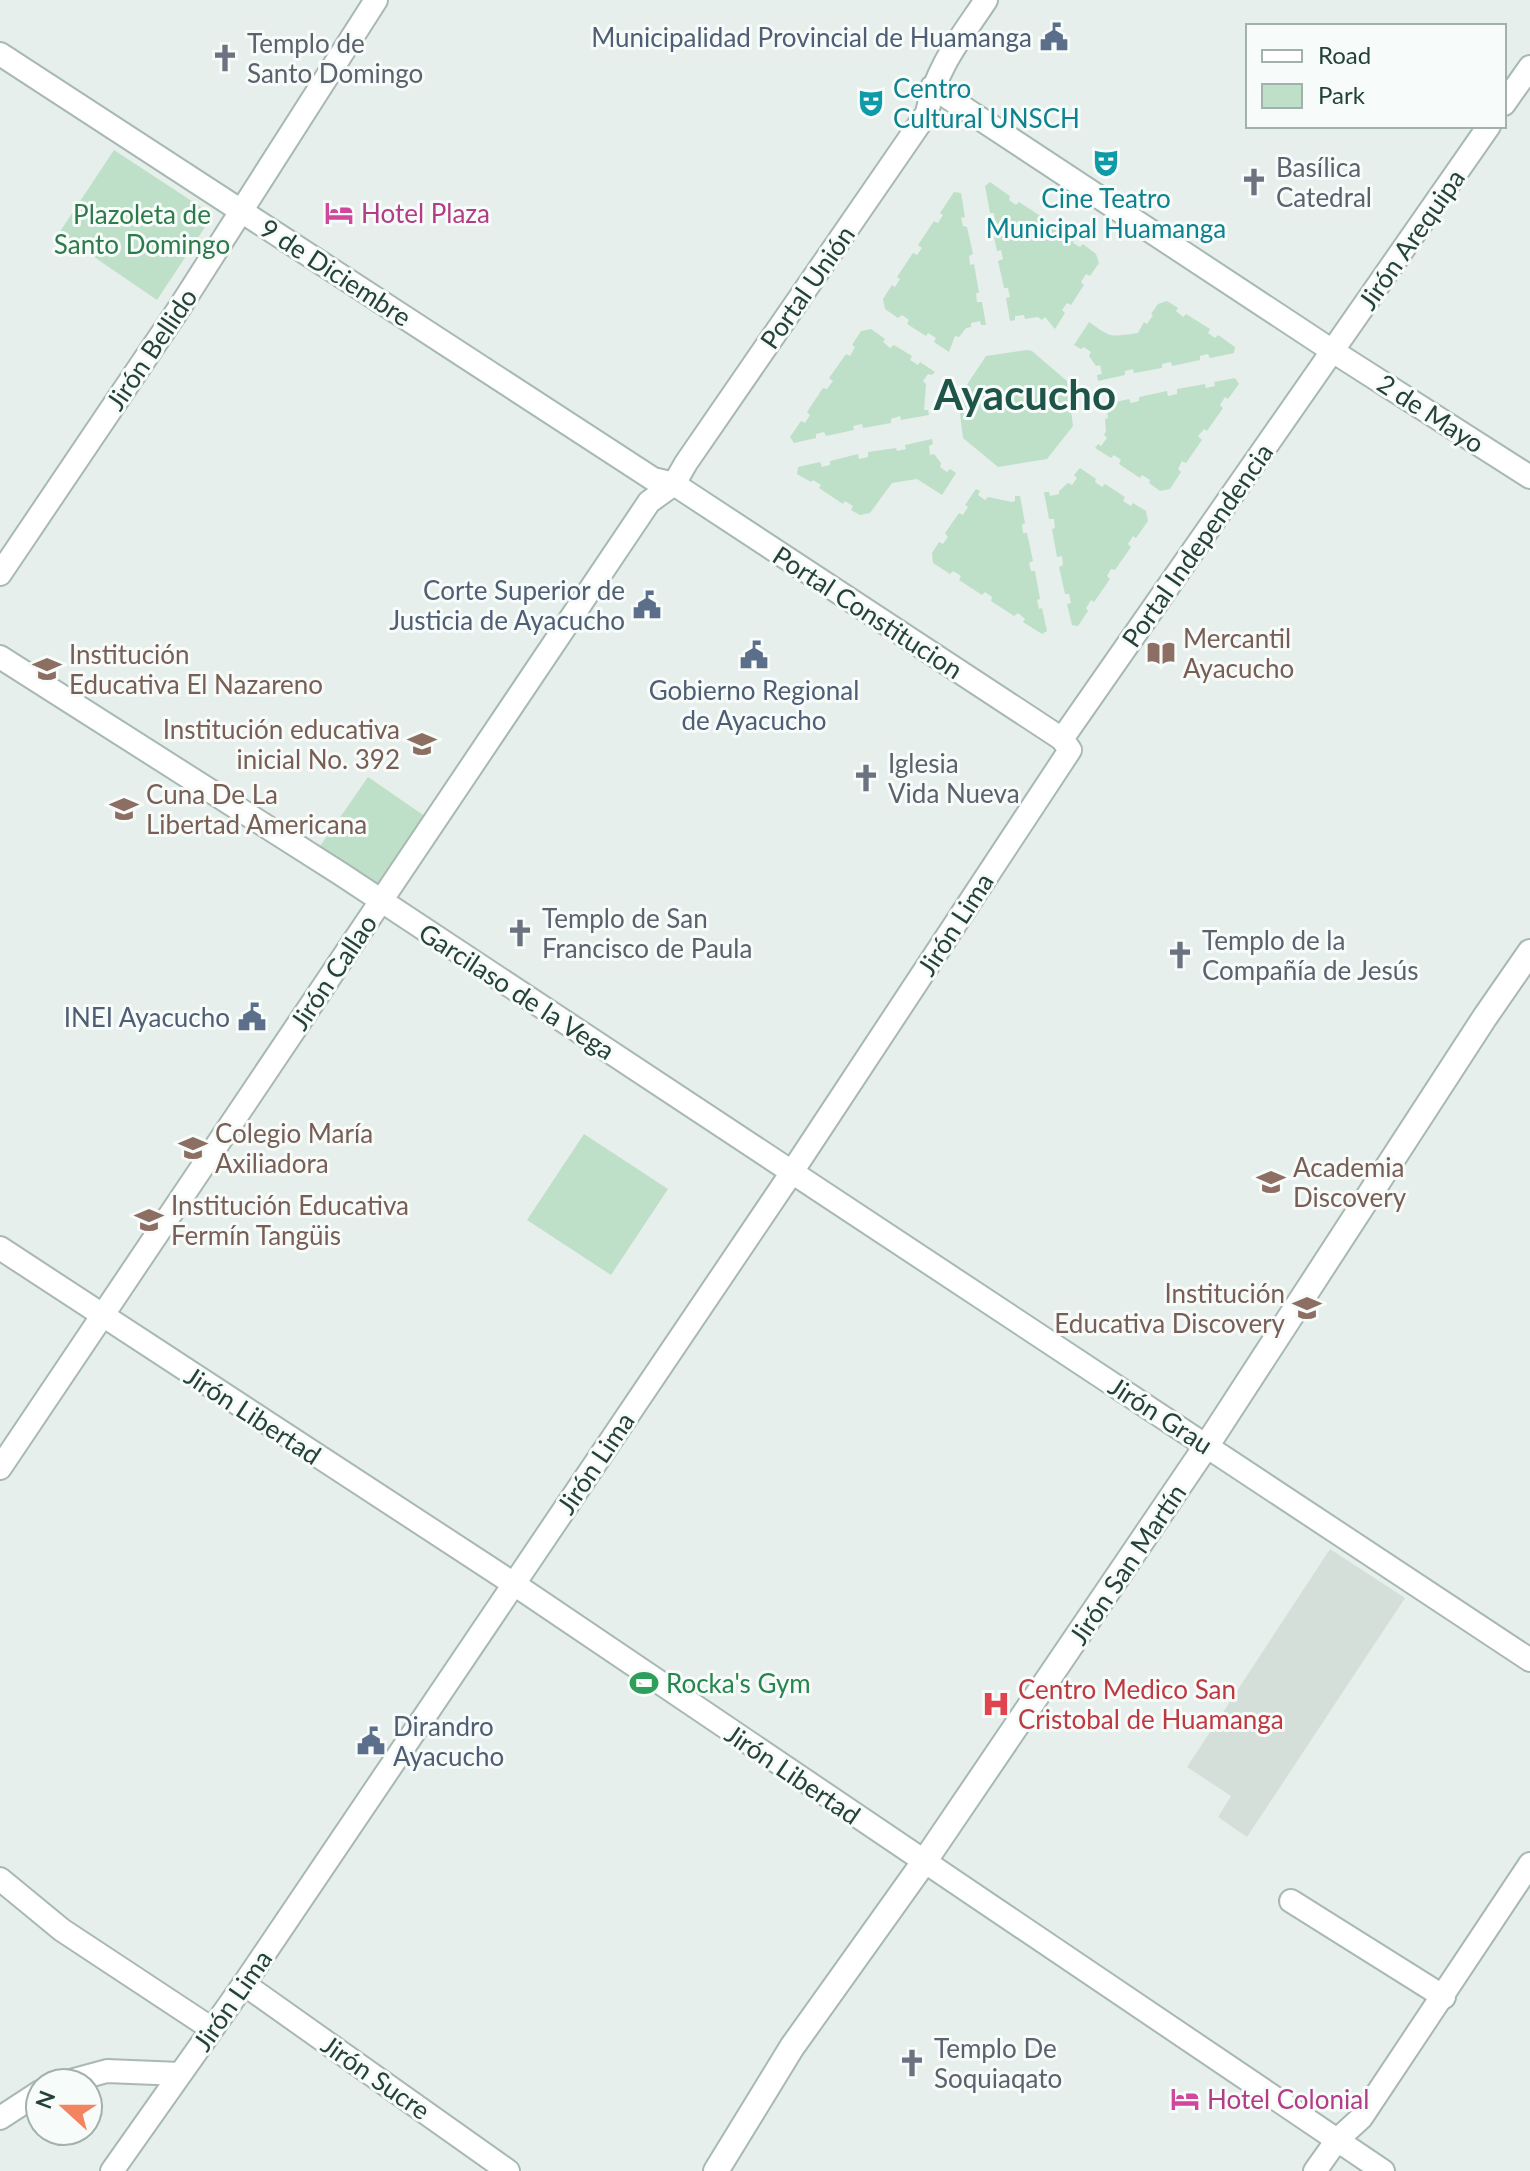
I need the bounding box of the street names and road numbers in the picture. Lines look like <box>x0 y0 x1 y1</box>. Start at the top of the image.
street label: Jirón Arequipa <box>1351 163 1471 315</box>
street label: 9 de Diciembre <box>255 211 417 333</box>
street label: Portal Unión <box>753 219 861 355</box>
street label: Jirón Bellido <box>99 282 203 416</box>
street label: 2 de Mayo <box>1372 367 1490 459</box>
street label: Portal Independencia <box>1115 437 1279 653</box>
street label: Portal Constitucion <box>767 539 969 685</box>
street label: Jirón Lima <box>910 867 1000 981</box>
street label: Jirón Callao <box>283 908 383 1036</box>
street label: Garcilaso de la Vega <box>413 916 621 1066</box>
street label: Jirón Libertad <box>179 1359 327 1471</box>
street label: Jirón Grau <box>1103 1370 1219 1460</box>
street label: Jirón Lima <box>549 1406 641 1520</box>
street label: Jirón San Martín <box>1062 1478 1192 1650</box>
street label: Jirón Libertad <box>719 1717 867 1831</box>
street label: Jirón Lima <box>186 1943 278 2057</box>
street label: Jirón Sucre <box>316 2028 436 2126</box>

